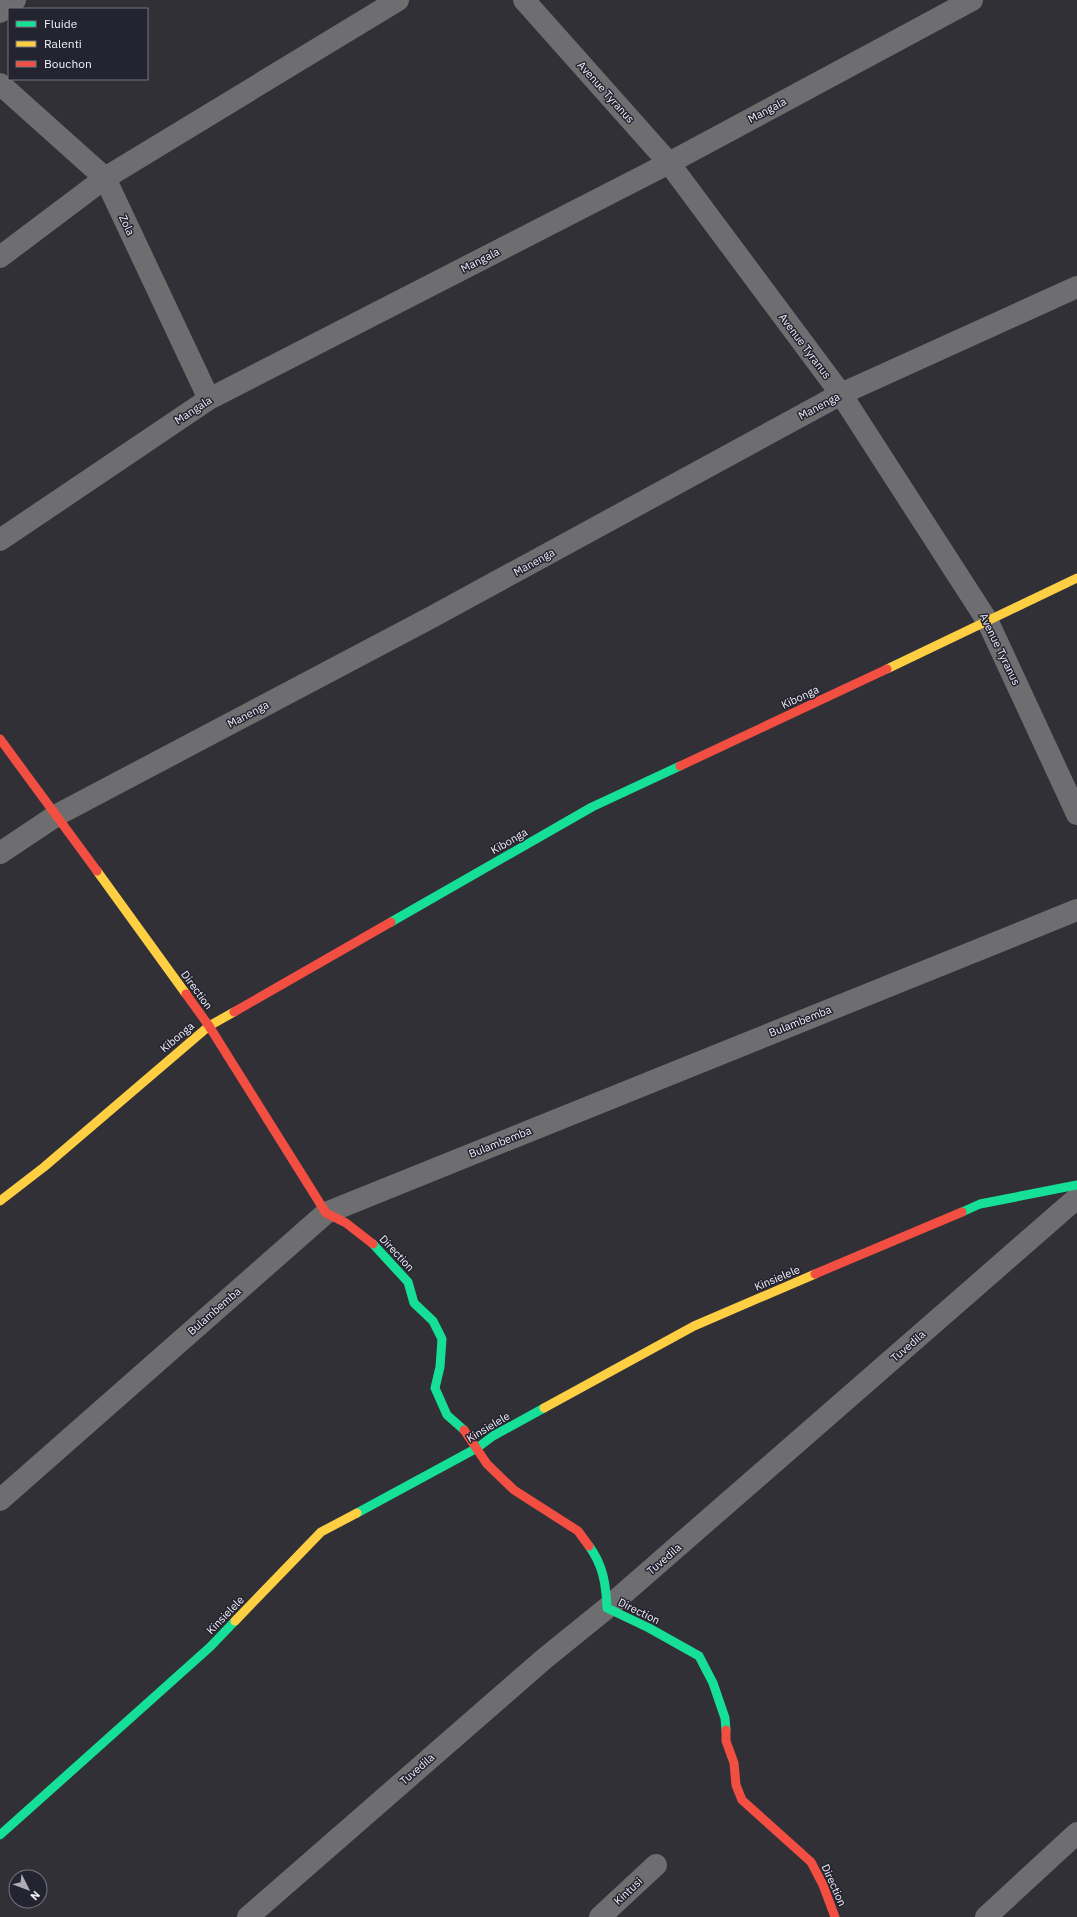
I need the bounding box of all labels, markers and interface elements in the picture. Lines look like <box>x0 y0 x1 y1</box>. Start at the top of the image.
legend <box>8 8 148 80</box>
text: Fluide <box>44 16 78 31</box>
text: Ralenti <box>44 36 82 51</box>
text: Bouchon <box>44 56 92 71</box>
street label: Avenue Tyranus <box>575 58 637 126</box>
street label: Mangala <box>745 94 789 126</box>
street label: Zola <box>116 212 138 238</box>
street label: Mangala <box>458 244 502 276</box>
street label: Avenue Tyranus <box>776 310 834 382</box>
street label: Manenga <box>796 389 842 423</box>
street label: Mangala <box>172 393 214 427</box>
street label: Manenga <box>511 545 557 579</box>
street label: Avenue Tyranus <box>977 611 1023 687</box>
street label: Kibonga <box>779 682 821 712</box>
street label: Manenga <box>225 697 271 731</box>
street label: Kibonga <box>488 825 530 857</box>
street label: Direction <box>178 968 216 1012</box>
street label: Bulambemba <box>767 1002 833 1040</box>
street label: Kibonga <box>157 1019 197 1055</box>
street label: Bulambemba <box>467 1123 533 1161</box>
street label: Direction <box>377 1232 417 1274</box>
street label: Kinsielele <box>752 1262 802 1294</box>
street label: Bulambemba <box>184 1284 244 1338</box>
street label: Tuvedila <box>888 1327 928 1365</box>
street label: Kinsielele <box>464 1409 512 1445</box>
street label: Tuvedila <box>644 1540 684 1578</box>
street label: Kinsielele <box>203 1593 247 1637</box>
street label: Direction <box>616 1595 662 1627</box>
street label: Tuvedila <box>397 1750 437 1788</box>
street label: Direction <box>819 1862 849 1908</box>
north arrow <box>8 1869 48 1909</box>
street label: Kintusi <box>611 1874 645 1908</box>
text: N <box>28 1888 43 1903</box>

